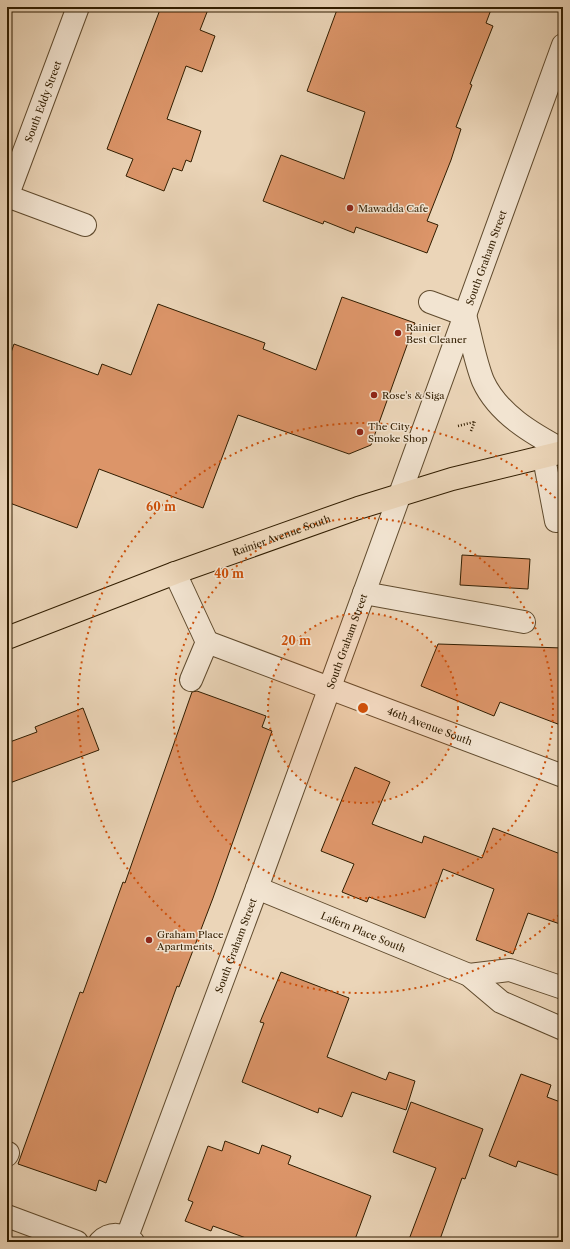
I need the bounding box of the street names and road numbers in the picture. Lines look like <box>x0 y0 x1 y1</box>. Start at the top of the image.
street label: South Eddy Street <box>22 59 64 144</box>
street label: South Graham Street <box>463 208 510 307</box>
street label: Rainier Avenue South <box>231 512 333 559</box>
street label: South Graham Street <box>324 592 370 691</box>
street label: 46th Avenue South <box>385 704 475 749</box>
street label: South Graham Street <box>212 896 260 995</box>
street label: Lafern Place South <box>319 909 408 956</box>

